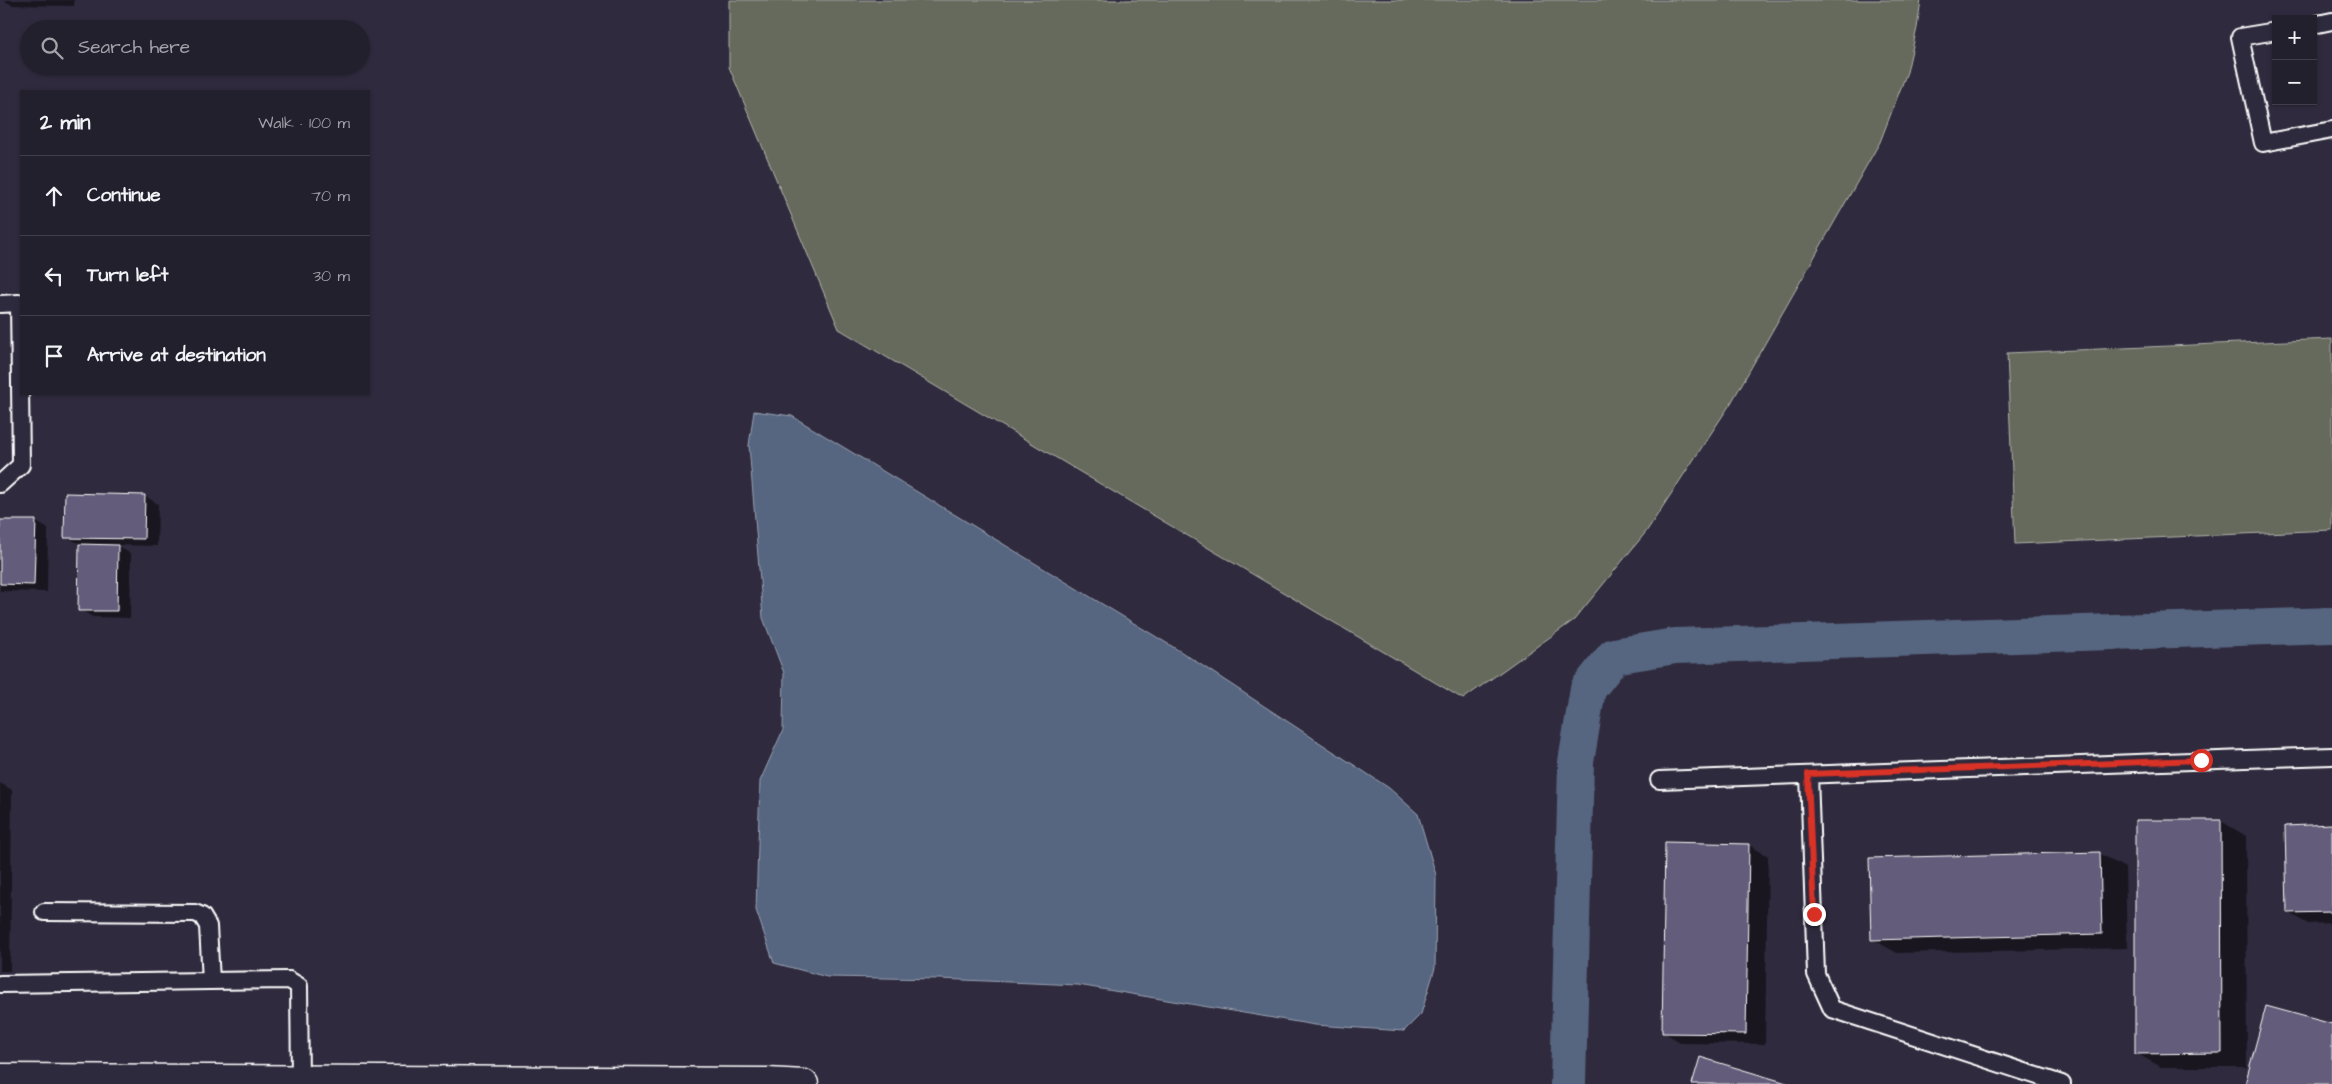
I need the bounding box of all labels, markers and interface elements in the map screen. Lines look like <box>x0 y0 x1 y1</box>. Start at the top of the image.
map controls <box>2272 15 2317 105</box>
button: + <box>2272 15 2317 60</box>
search box <box>20 20 370 75</box>
icon: search <box>38 34 66 62</box>
text: Search here <box>78 34 190 61</box>
button: − <box>2272 60 2317 105</box>
text: 2 min <box>40 108 90 137</box>
text: Walk · 100 m <box>258 112 350 134</box>
icon: ahead <box>40 182 68 210</box>
text: Continue <box>87 182 161 209</box>
text: 70 m <box>311 185 350 207</box>
icon: left <box>40 262 68 290</box>
text: Turn left <box>87 262 168 289</box>
text: 30 m <box>313 265 350 287</box>
icon: arrive <box>40 342 68 370</box>
text: Arrive at destination <box>87 342 266 369</box>
route start <box>2190 749 2213 772</box>
route end <box>1803 903 1826 926</box>

